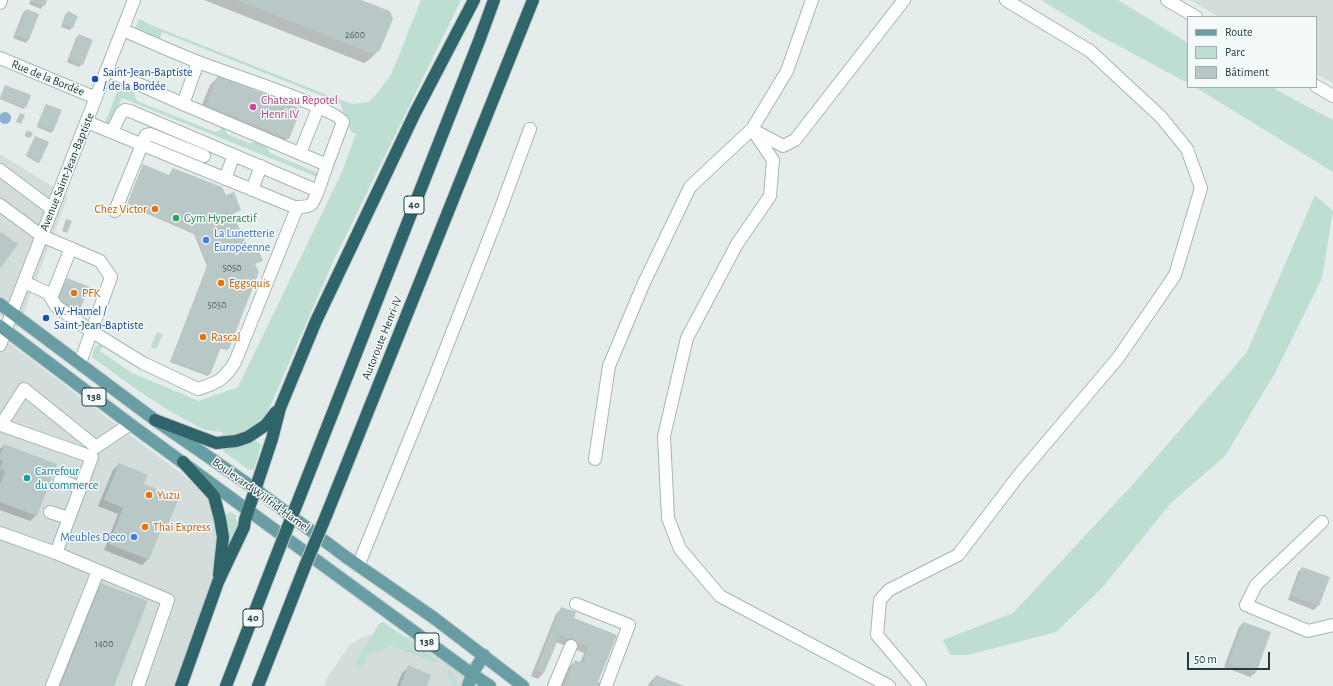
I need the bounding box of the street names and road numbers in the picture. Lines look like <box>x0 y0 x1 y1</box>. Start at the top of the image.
street label: Rue de la Bordée <box>9 57 87 99</box>
street label: Avenue Saint-Jean-Baptiste <box>37 111 97 233</box>
road number: 40 <box>404 196 424 214</box>
street label: Autoroute Henri-IV <box>359 294 405 382</box>
road number: 138 <box>82 388 106 406</box>
street label: Boulevard Wilfrid-Hamel <box>209 455 313 535</box>
road number: 40 <box>243 609 263 627</box>
road number: 138 <box>415 633 439 651</box>

